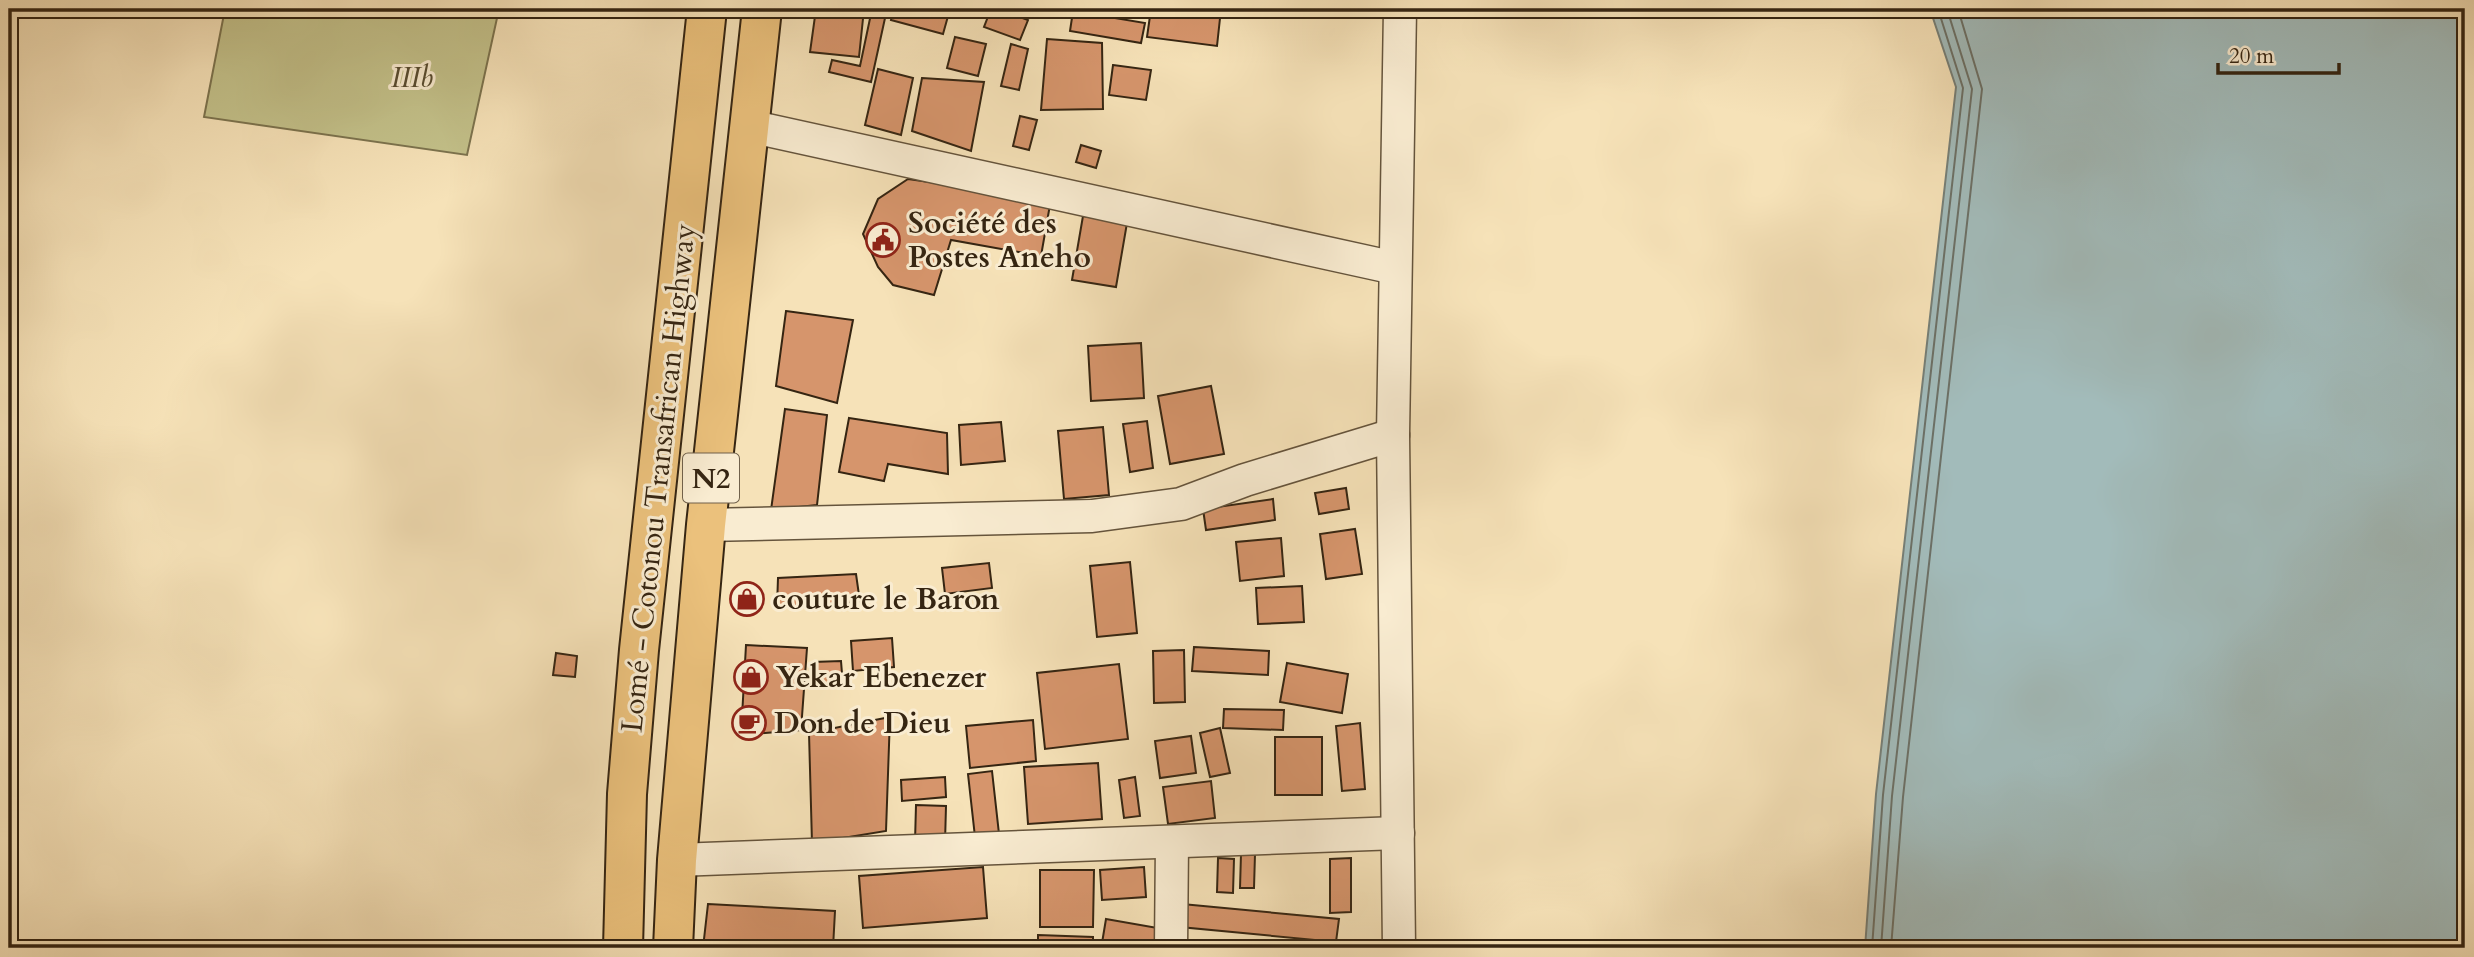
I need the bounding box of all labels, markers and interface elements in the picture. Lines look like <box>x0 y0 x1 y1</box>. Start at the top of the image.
scale bar <box>2218 32 2339 76</box>
text: 20 m <box>2229 42 2274 71</box>
park label: IIIb <box>391 57 433 98</box>
place label: Société des Postes Aneho <box>908 203 1091 278</box>
street label: Lomé - Cotonou Transafrican Highway <box>611 221 706 734</box>
public building icon: Société des Postes Aneho <box>864 221 902 259</box>
road number: N2 <box>683 454 739 503</box>
place label: couture le Baron <box>772 579 999 620</box>
shop icon: couture le Baron <box>728 580 766 618</box>
place label: Yekar Ebenezer <box>776 657 987 698</box>
shop icon: Yekar Ebenezer <box>732 658 770 696</box>
place label: Don de Dieu <box>774 703 951 744</box>
cafe icon: Don de Dieu <box>730 704 768 742</box>

